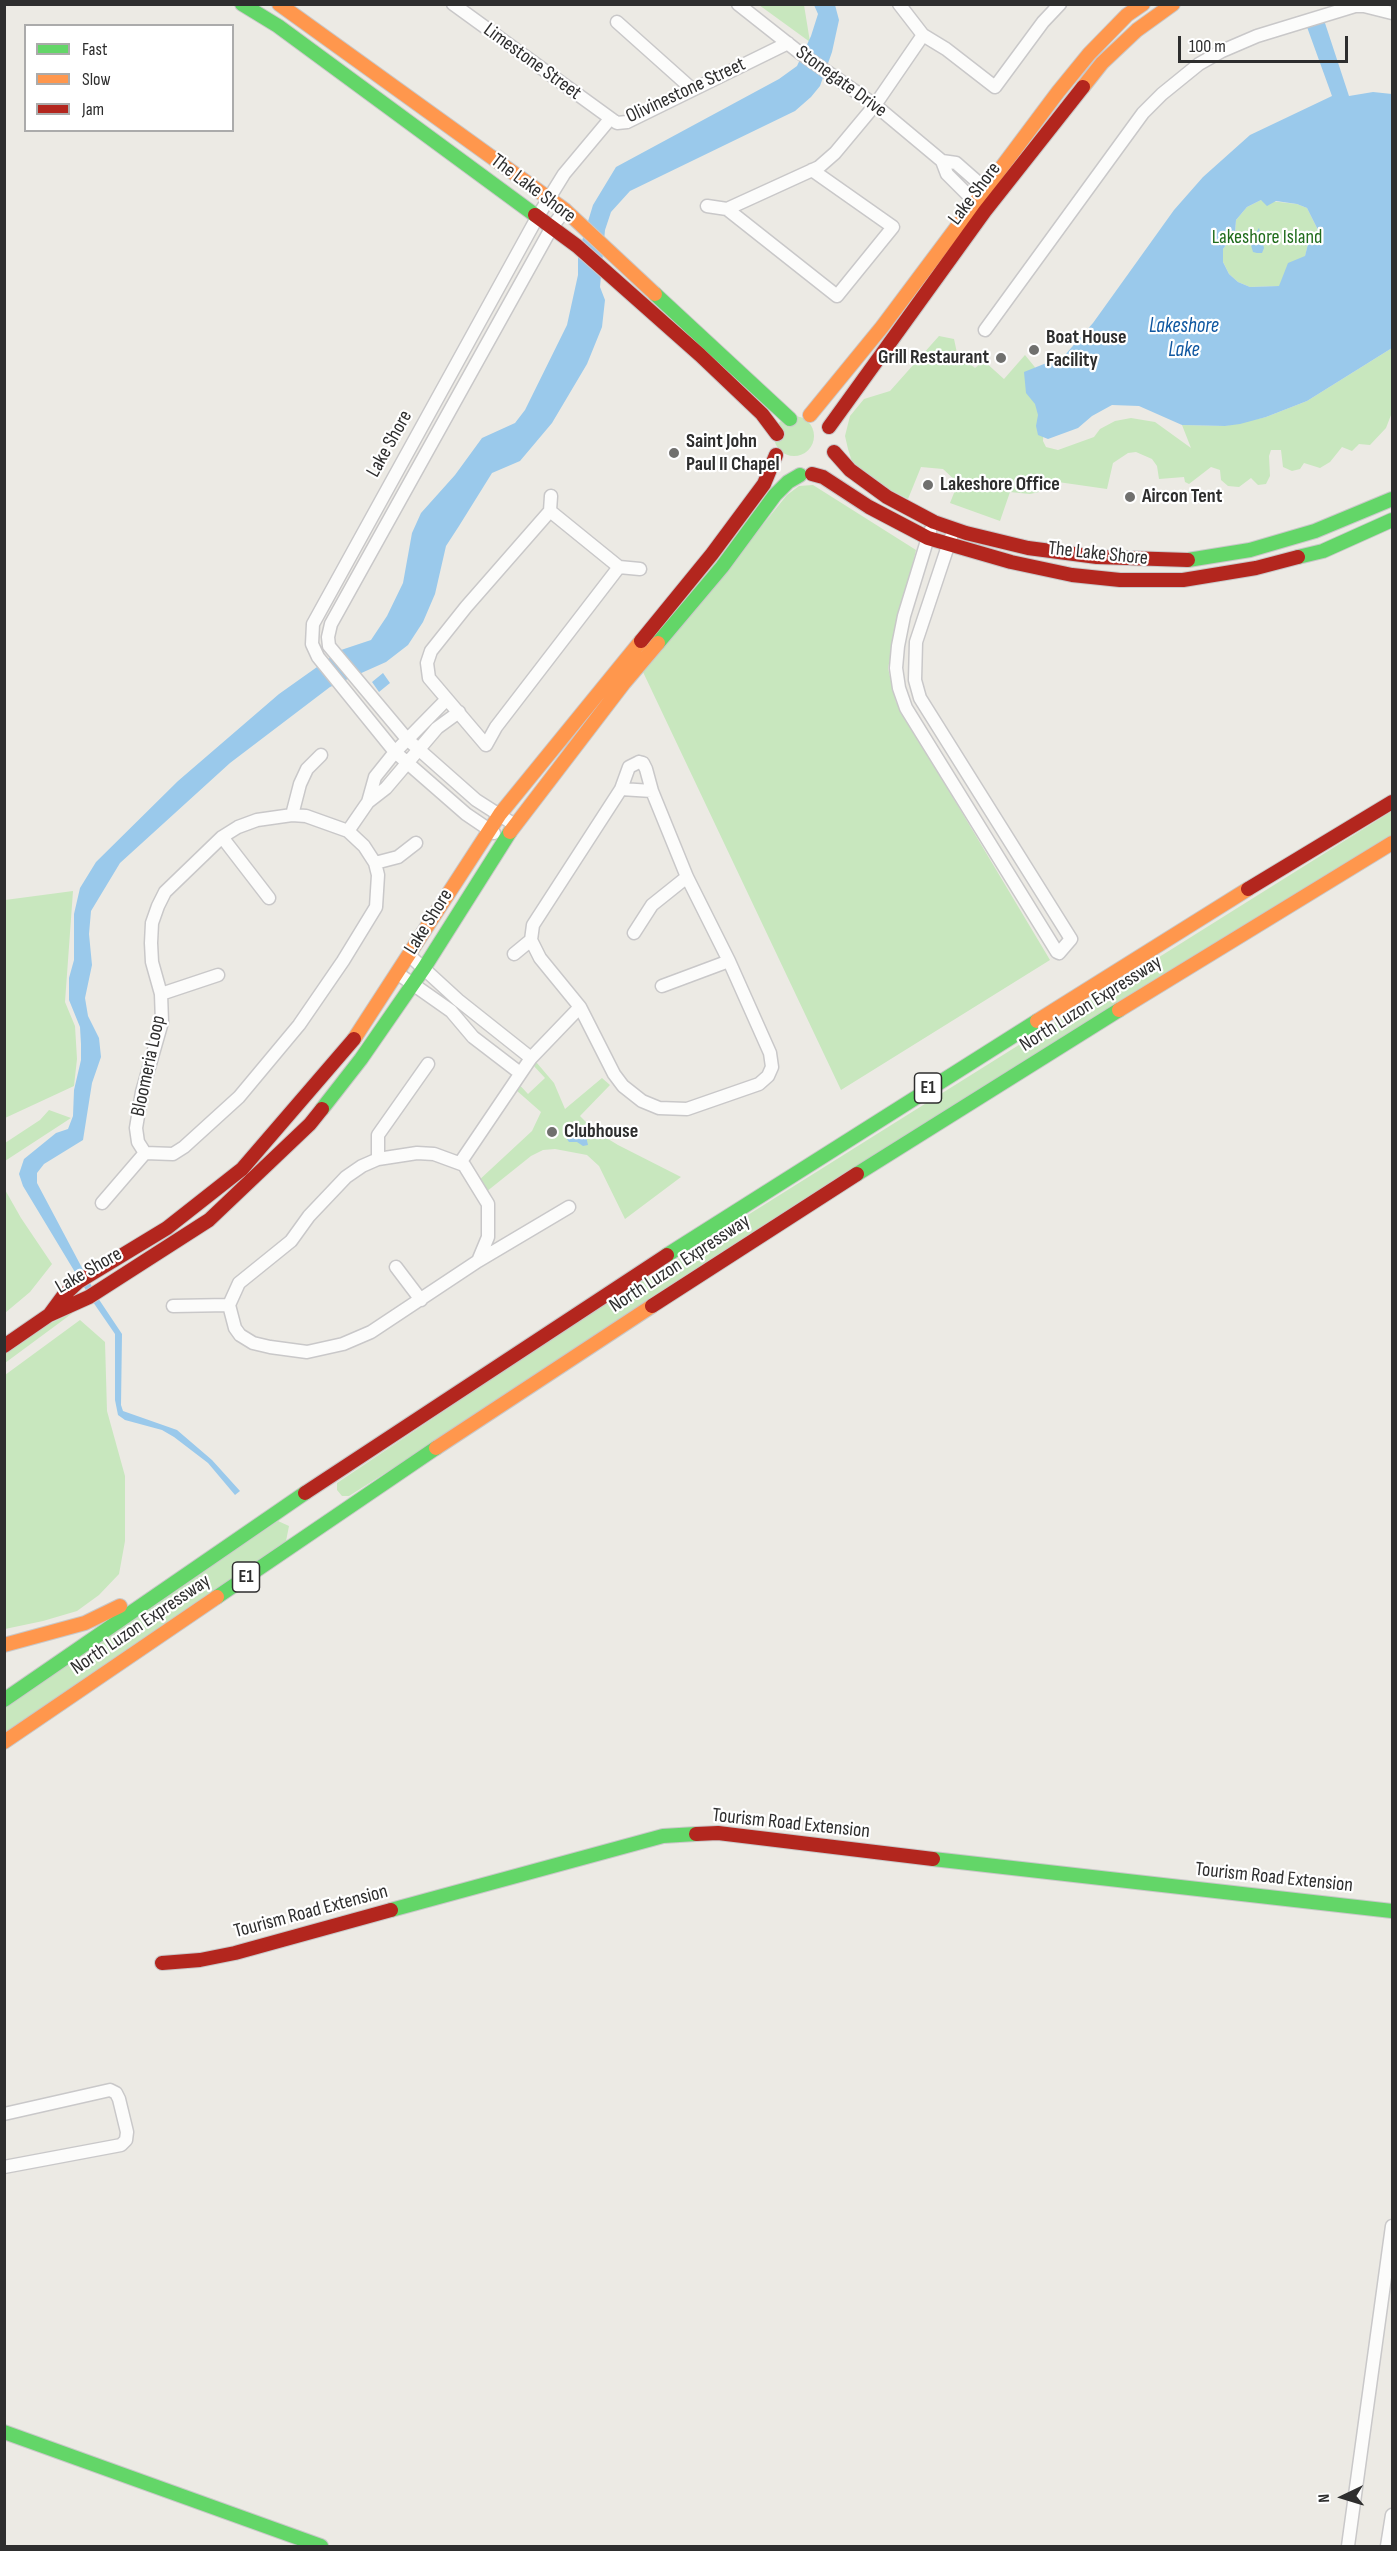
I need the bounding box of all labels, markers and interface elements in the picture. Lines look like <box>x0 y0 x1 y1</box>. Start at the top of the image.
street label: Limestone Street <box>478 18 586 106</box>
legend <box>24 24 234 132</box>
scale bar <box>1181 24 1350 62</box>
text: 100 m <box>1189 36 1226 57</box>
text: Fast <box>82 39 107 60</box>
street label: Stonegate Drive <box>791 41 891 123</box>
street label: Olivinestone Street <box>622 53 750 129</box>
text: Slow <box>82 69 111 90</box>
text: Jam <box>82 99 104 120</box>
street label: The Lake Shore <box>486 149 580 229</box>
street label: Lake Shore <box>944 158 1006 230</box>
park label: Lakeshore Island <box>1212 226 1322 250</box>
water label: Lakeshore Lake <box>1149 314 1219 364</box>
place label: Boat House Facility <box>1046 326 1126 373</box>
marker: Boat House Facility <box>1027 343 1041 357</box>
place label: Grill Restaurant <box>878 346 989 370</box>
marker: Grill Restaurant <box>994 351 1008 365</box>
street label: Lake Shore <box>362 406 418 482</box>
place label: Saint John Paul II Chapel <box>686 430 780 477</box>
marker: Saint John Paul II Chapel <box>667 446 681 460</box>
place label: Lakeshore Office <box>940 473 1060 497</box>
marker: Lakeshore Office <box>921 478 935 492</box>
place label: Aircon Tent <box>1142 485 1222 509</box>
marker: Aircon Tent <box>1123 490 1137 504</box>
street label: The Lake Shore <box>1047 537 1149 571</box>
street label: Lake Shore <box>400 885 458 959</box>
street label: North Luzon Expressway <box>1016 951 1166 1057</box>
street label: Bloomeria Loop <box>127 1013 171 1119</box>
road number: E1 <box>914 1073 942 1103</box>
place label: Clubhouse <box>564 1120 638 1144</box>
marker: Clubhouse <box>545 1125 559 1139</box>
street label: North Luzon Expressway <box>605 1210 755 1318</box>
street label: Lake Shore <box>52 1242 126 1300</box>
road number: E1 <box>232 1562 260 1592</box>
street label: North Luzon Expressway <box>67 1570 215 1680</box>
street label: Tourism Road Extension <box>711 1804 871 1844</box>
street label: Tourism Road Extension <box>1194 1858 1354 1898</box>
street label: Tourism Road Extension <box>231 1880 391 1944</box>
north arrow <box>1313 2467 1373 2527</box>
text: N <box>1315 2493 1334 2503</box>

